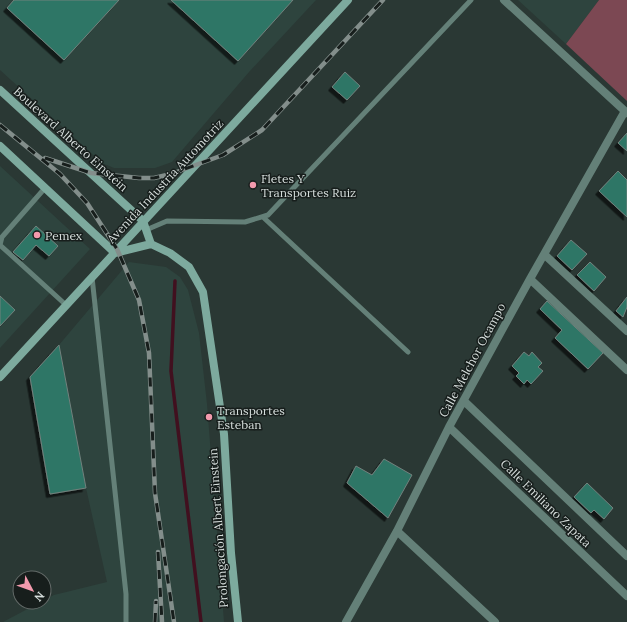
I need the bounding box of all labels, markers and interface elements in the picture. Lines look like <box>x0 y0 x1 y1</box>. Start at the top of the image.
street label: Boulevard Alberto Einstein <box>11 84 131 194</box>
street label: Avenida Industria Automotriz <box>103 116 226 247</box>
place label: Fletes Y Transportes Ruiz <box>261 171 356 200</box>
marker: Fletes Y Transportes Ruiz <box>248 180 258 190</box>
place label: Pemex <box>45 228 83 243</box>
marker: Pemex <box>32 230 42 240</box>
street label: Calle Melchor Ocampo <box>435 300 509 420</box>
place label: Transportes Esteban <box>217 403 285 432</box>
marker: Transportes Esteban <box>204 412 214 422</box>
street label: Prolongación Albert Einstein <box>205 448 231 608</box>
street label: Calle Emiliano Zapata <box>498 456 594 550</box>
north arrow <box>12 570 52 610</box>
text: N <box>31 589 48 605</box>

